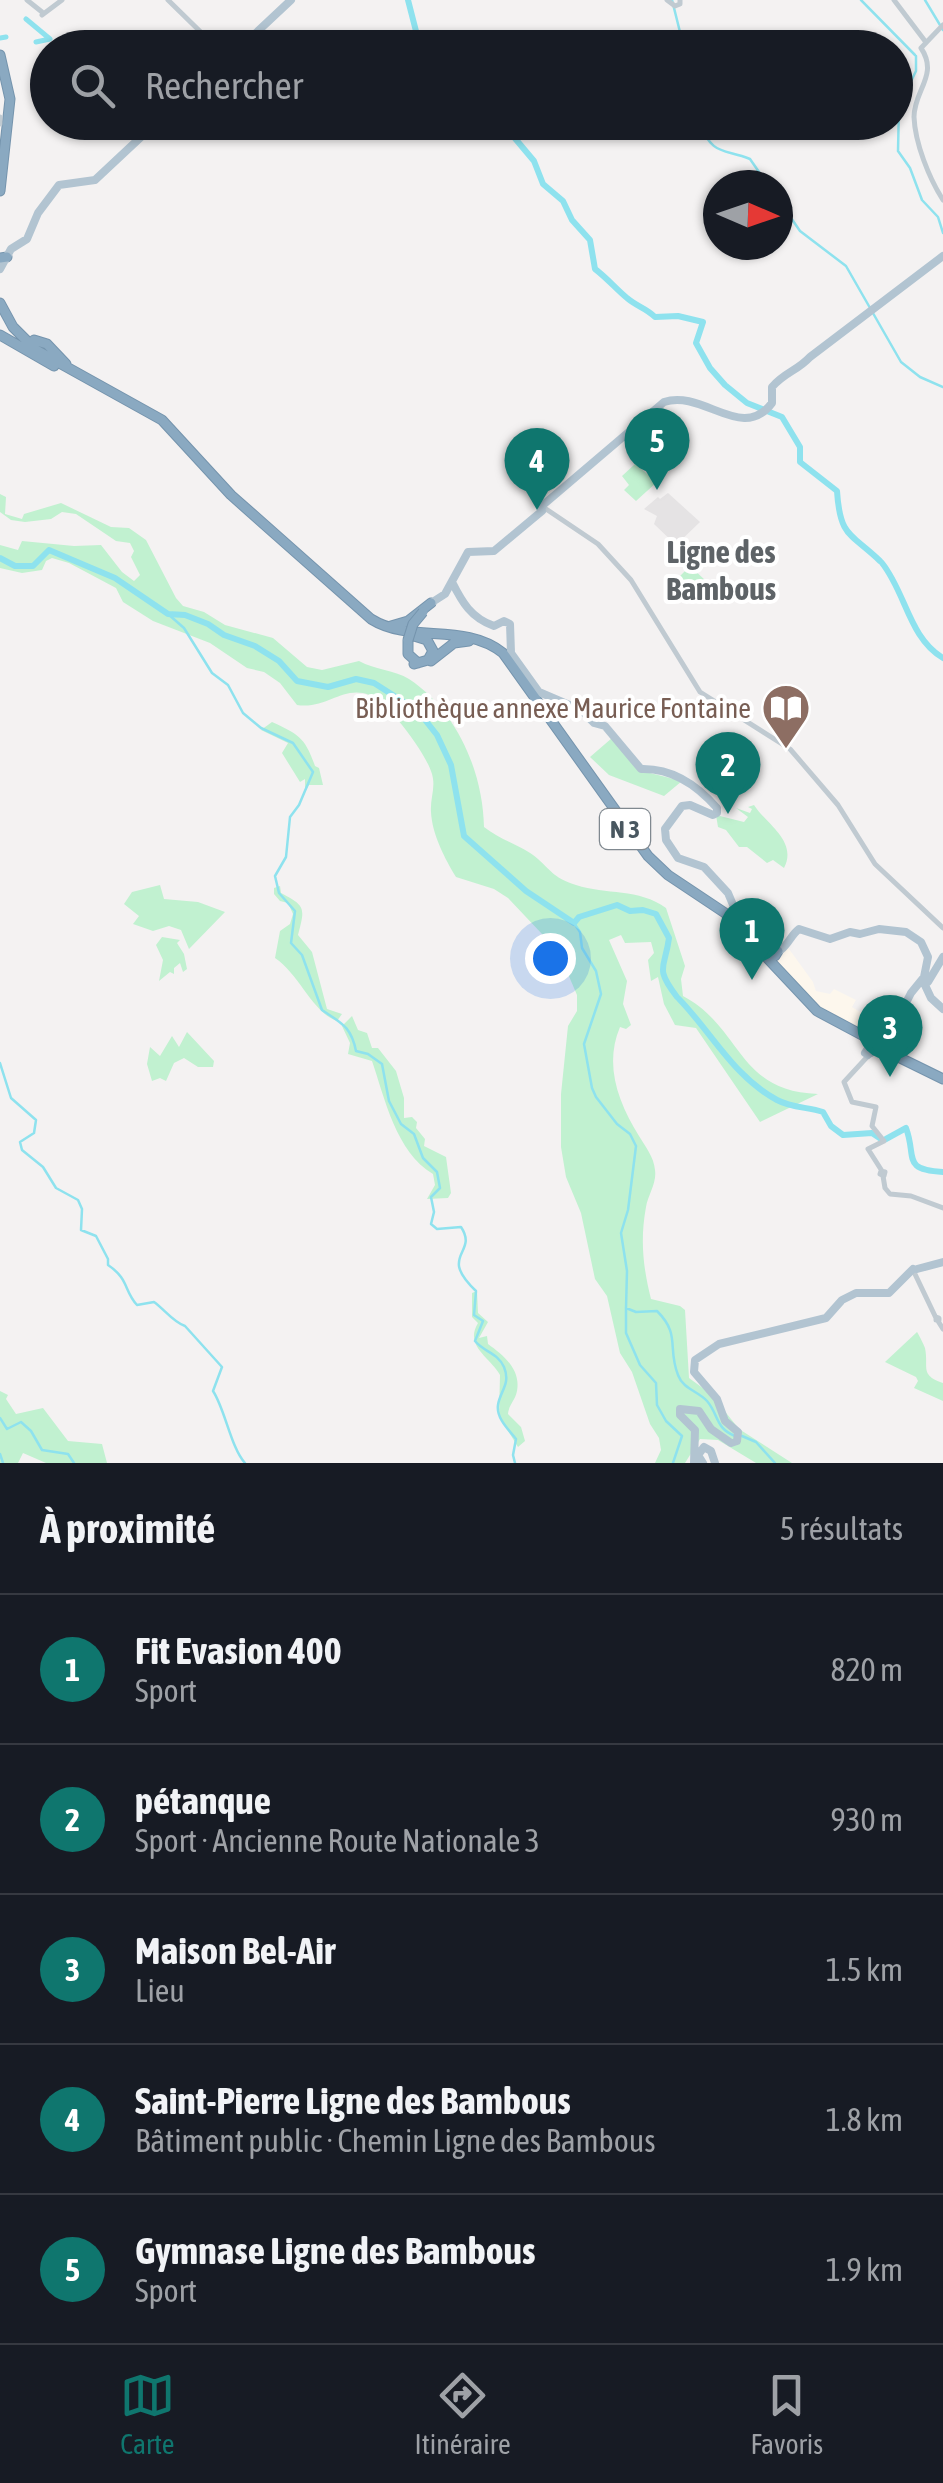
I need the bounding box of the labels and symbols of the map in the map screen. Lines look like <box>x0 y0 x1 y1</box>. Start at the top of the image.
north arrow <box>703 170 793 260</box>
pin: 5 <box>624 408 690 490</box>
pin: 4 <box>504 428 570 510</box>
district label: Ligne des Bambous <box>666 533 776 607</box>
library icon: Bibliothèque annexe Maurice Fontaine <box>760 682 812 750</box>
place label: Bibliothèque annexe Maurice Fontaine <box>355 692 751 724</box>
pin: 2 <box>696 732 760 814</box>
road number: N 3 <box>600 809 650 849</box>
pin: 1 <box>720 898 784 980</box>
your location <box>525 933 576 984</box>
pin: 3 <box>858 994 922 1077</box>

